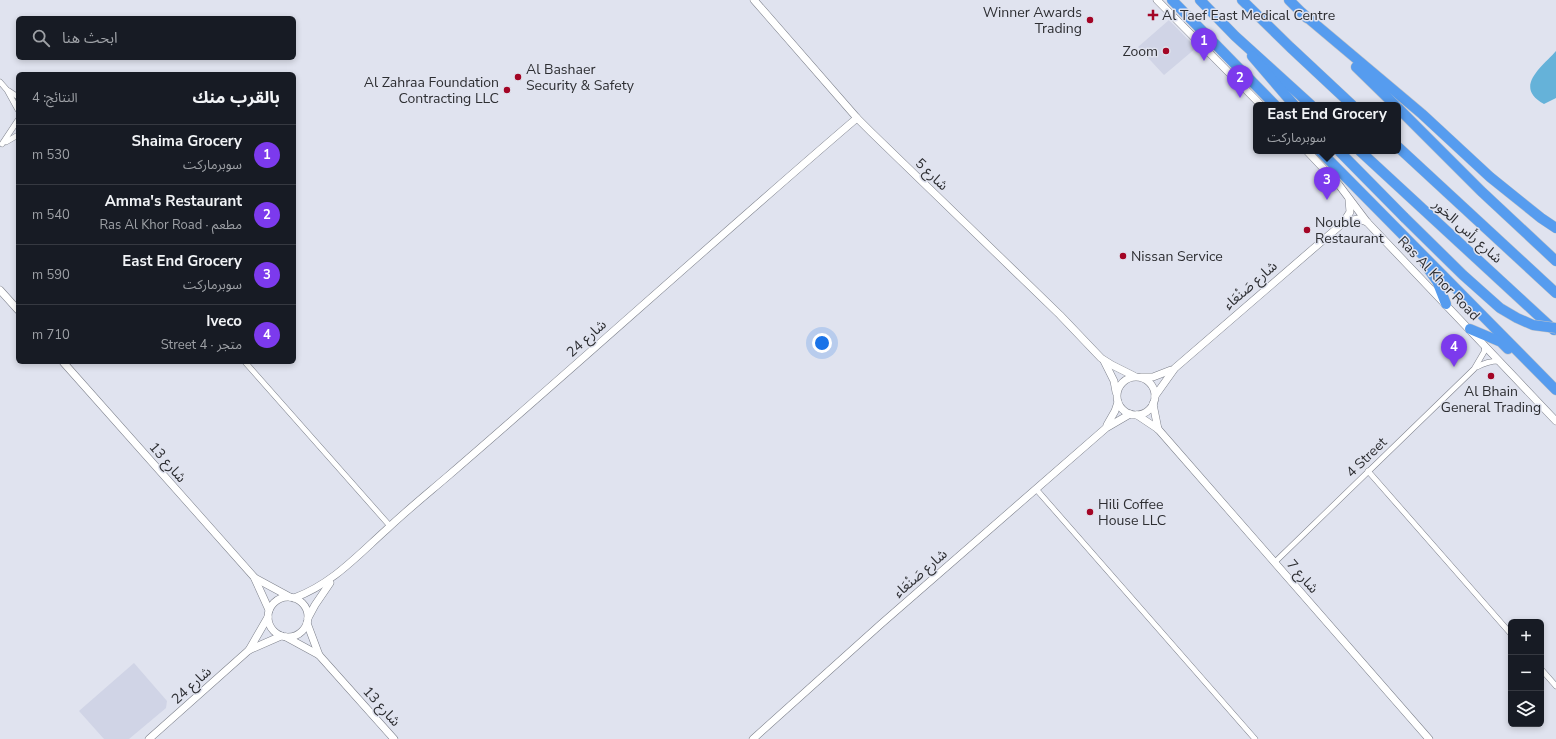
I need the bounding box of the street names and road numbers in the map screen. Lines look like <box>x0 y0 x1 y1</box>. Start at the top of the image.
street label: شارع 5 <box>910 154 952 196</box>
street label: شارع رأس الخور <box>1428 194 1506 268</box>
street label: Ras Al Khor Road <box>1393 232 1484 325</box>
street label: شارع صَنْعَاء <box>1219 257 1282 315</box>
street label: شارع 24 <box>562 315 611 362</box>
street label: 4 Street <box>1342 433 1391 482</box>
street label: شارع 13 <box>144 438 190 487</box>
street label: شارع صَنْعَاء <box>889 545 952 603</box>
street label: شارع 7 <box>1282 555 1323 598</box>
street label: شارع 24 <box>167 662 216 709</box>
street label: شارع 13 <box>358 682 405 731</box>

